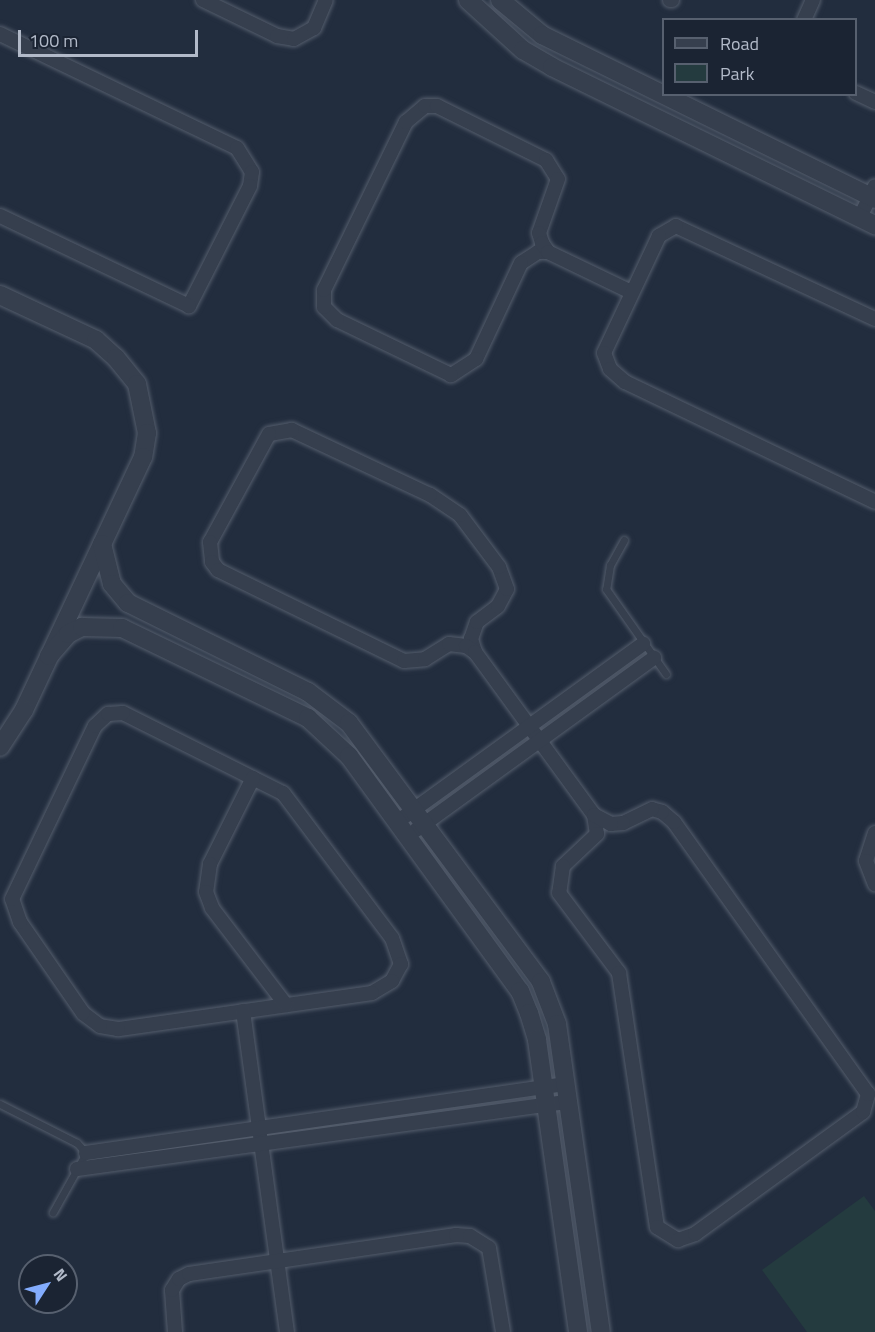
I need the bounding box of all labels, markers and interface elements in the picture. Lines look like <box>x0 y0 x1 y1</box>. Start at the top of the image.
scale bar <box>21 18 201 56</box>
legend <box>662 18 857 96</box>
text: 100 m <box>29 27 78 54</box>
text: Road <box>720 30 759 57</box>
text: Park <box>720 60 754 87</box>
north arrow <box>18 1254 78 1314</box>
text: N <box>48 1263 74 1286</box>

